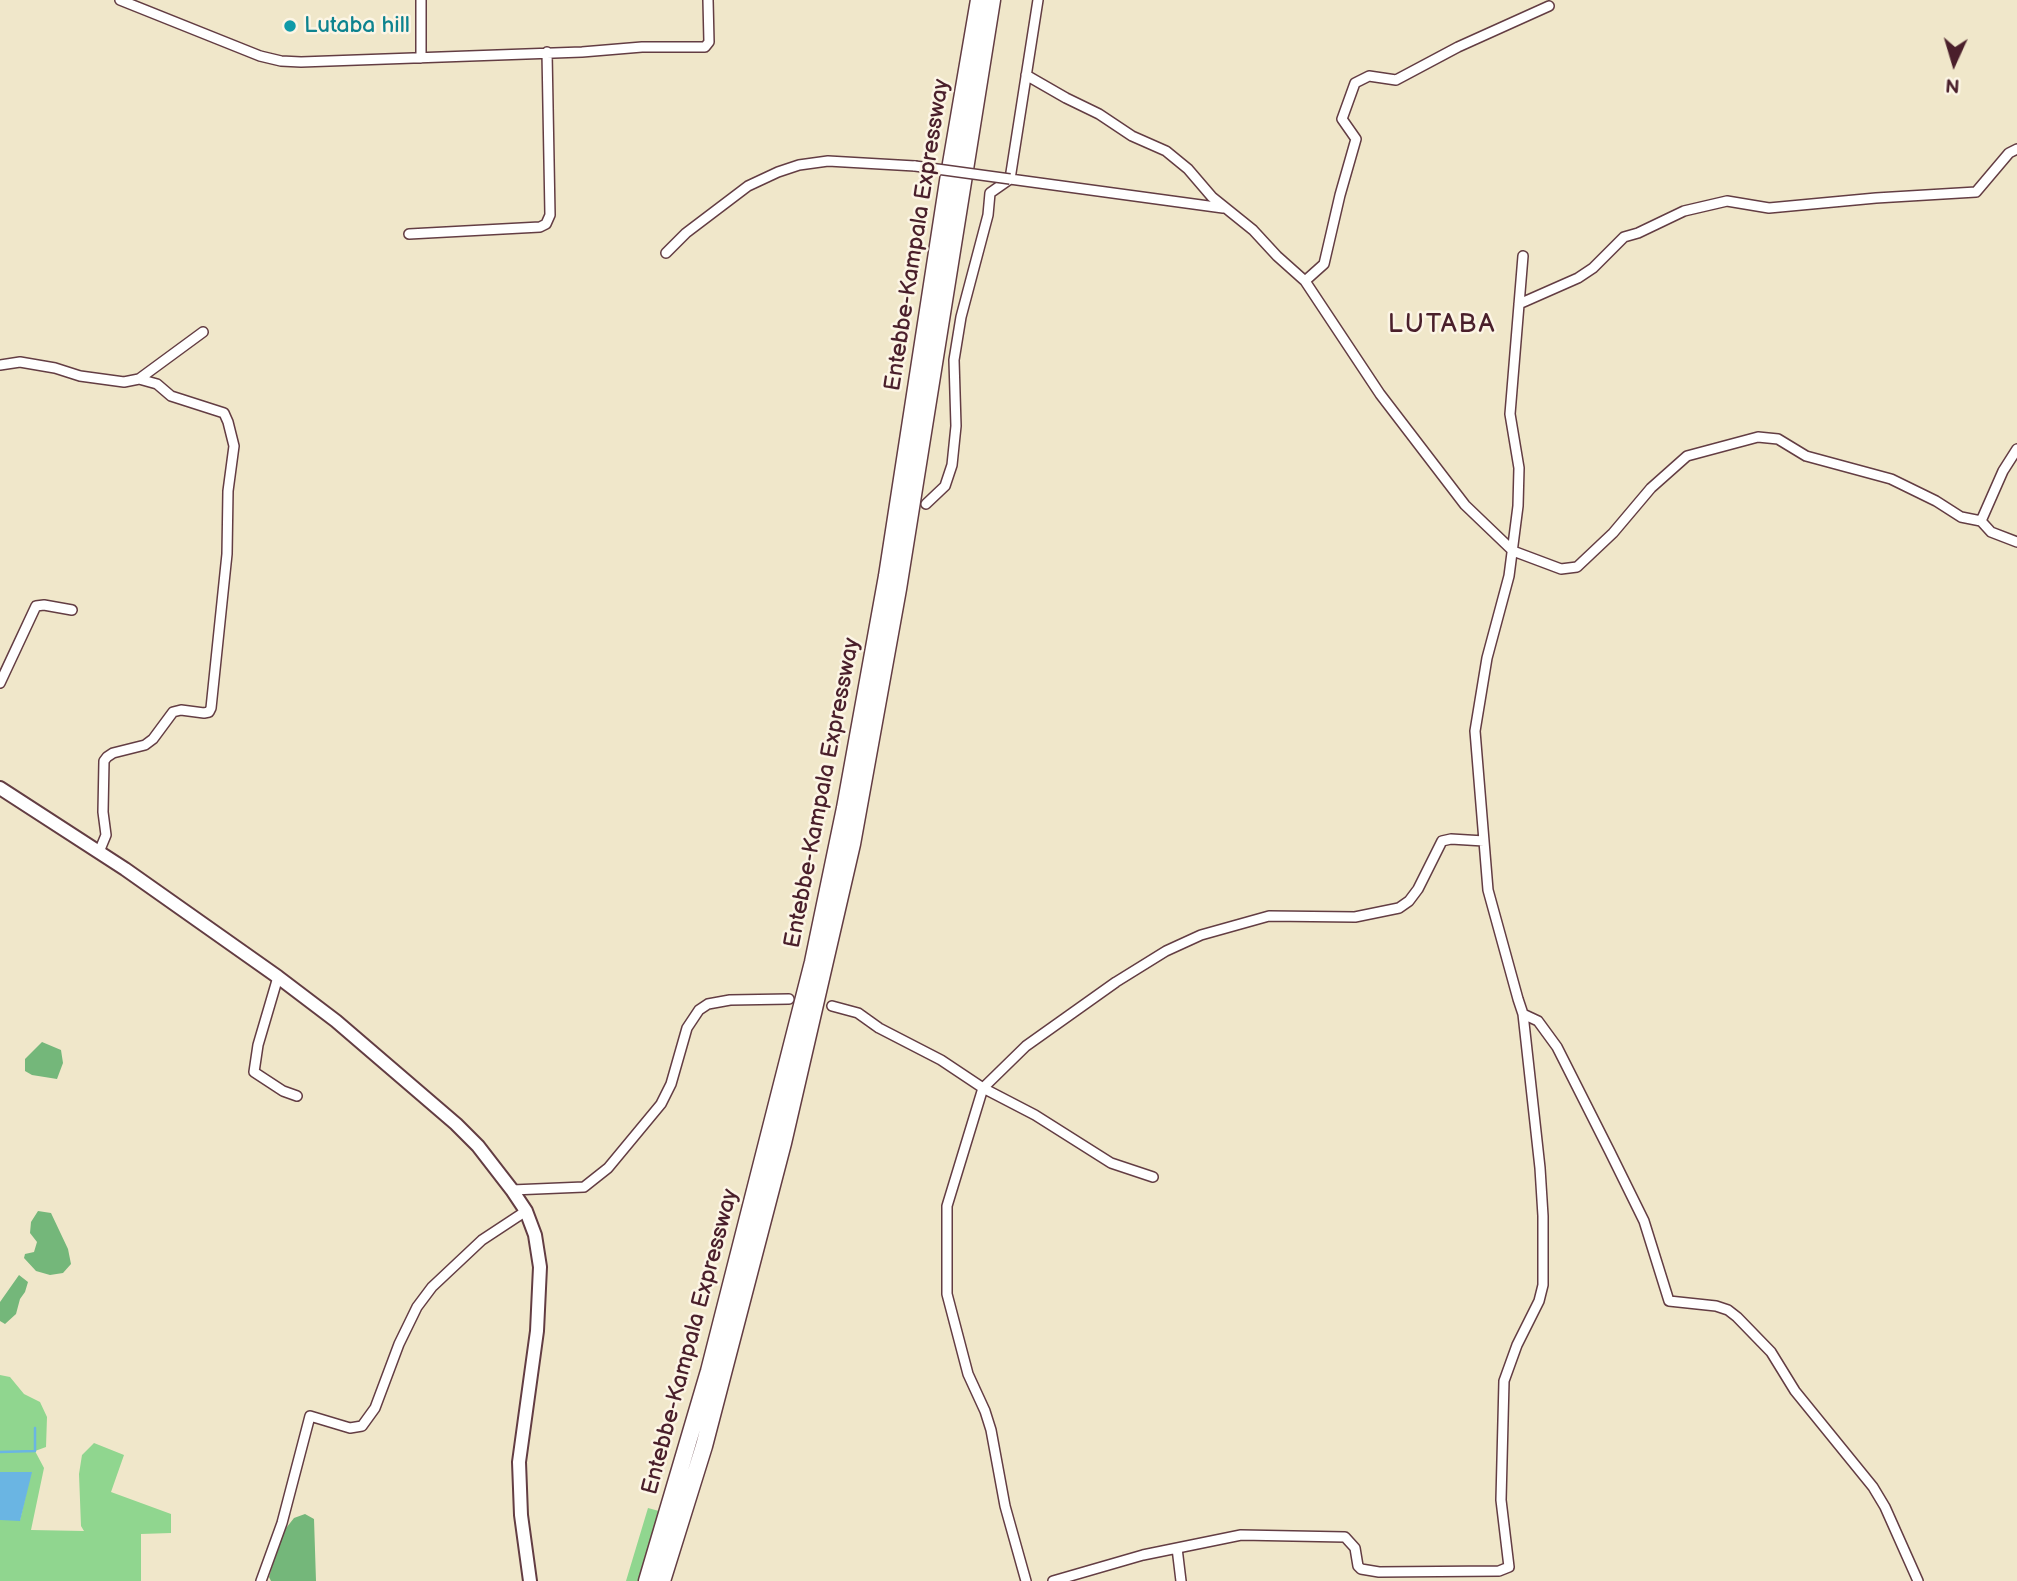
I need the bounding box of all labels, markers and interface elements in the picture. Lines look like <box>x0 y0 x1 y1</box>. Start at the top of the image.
place label: Lutaba hill <box>304 12 410 40</box>
marker: Lutaba hill <box>282 18 298 34</box>
north arrow <box>1919 28 1989 98</box>
text: N <box>1945 72 1960 96</box>
street label: Entebbe-Kampala Expressway <box>880 77 956 393</box>
district label: LUTABA <box>1388 309 1496 341</box>
street label: Entebbe-Kampala Expressway <box>779 636 867 950</box>
street label: Entebbe-Kampala Expressway <box>637 1186 745 1498</box>

